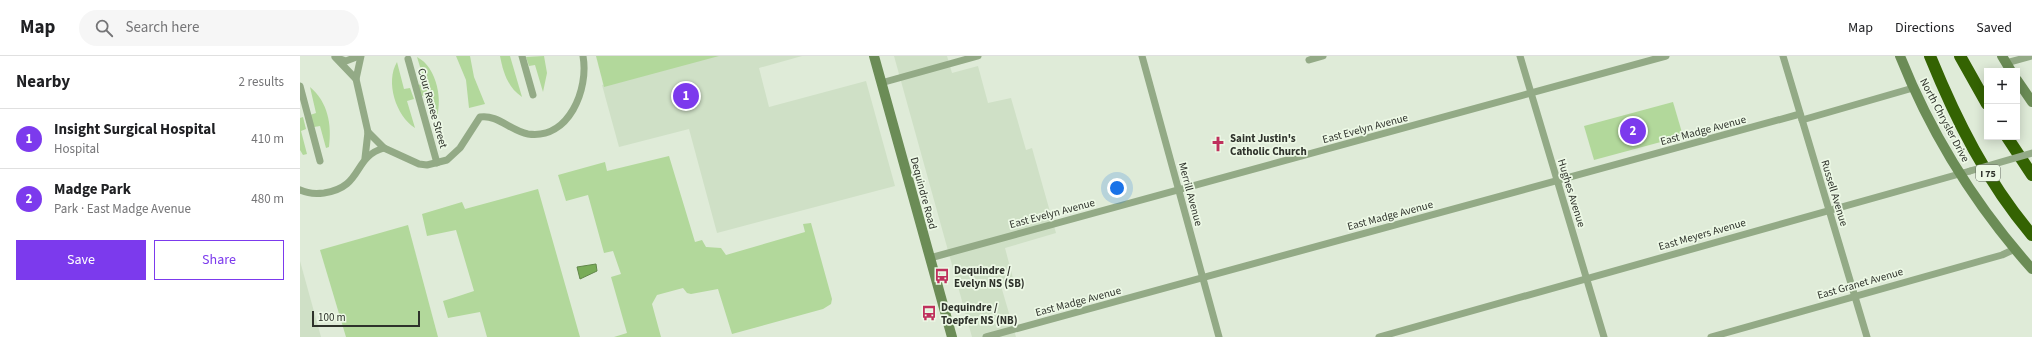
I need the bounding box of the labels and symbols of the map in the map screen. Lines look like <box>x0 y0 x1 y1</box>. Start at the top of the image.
street label: Cour Renee Street <box>414 66 451 150</box>
street label: North Chrysler Drive <box>1916 76 1973 165</box>
pin: 1 <box>673 81 699 111</box>
street label: East Evelyn Avenue <box>1321 110 1410 147</box>
street label: East Madge Avenue <box>1659 112 1748 149</box>
pin: 2 <box>1620 116 1646 146</box>
place label: Saint Justin's Catholic Church <box>1230 131 1307 159</box>
church icon: Saint Justin's Catholic Church <box>1209 135 1227 153</box>
street label: Dequindre Road <box>907 155 940 231</box>
street label: Hughes Avenue <box>1554 157 1589 230</box>
street label: Russell Avenue <box>1817 158 1852 229</box>
street label: Merrill Avenue <box>1175 161 1206 228</box>
road number: I 75 <box>1976 165 2000 181</box>
your location <box>1107 178 1127 198</box>
street label: East Evelyn Avenue <box>1008 195 1097 232</box>
street label: East Madge Avenue <box>1346 197 1435 234</box>
street label: East Meyers Avenue <box>1657 215 1748 254</box>
place label: Dequindre / Evelyn NS (SB) <box>954 263 1025 291</box>
street label: East Granet Avenue <box>1815 264 1905 303</box>
bus stop icon: Dequindre / Evelyn NS (SB) <box>933 267 951 285</box>
street label: East Madge Avenue <box>1034 283 1123 320</box>
place label: Dequindre / Toepfer NS (NB) <box>941 300 1017 328</box>
bus stop icon: Dequindre / Toepfer NS (NB) <box>920 304 938 322</box>
scale bar <box>312 309 420 328</box>

